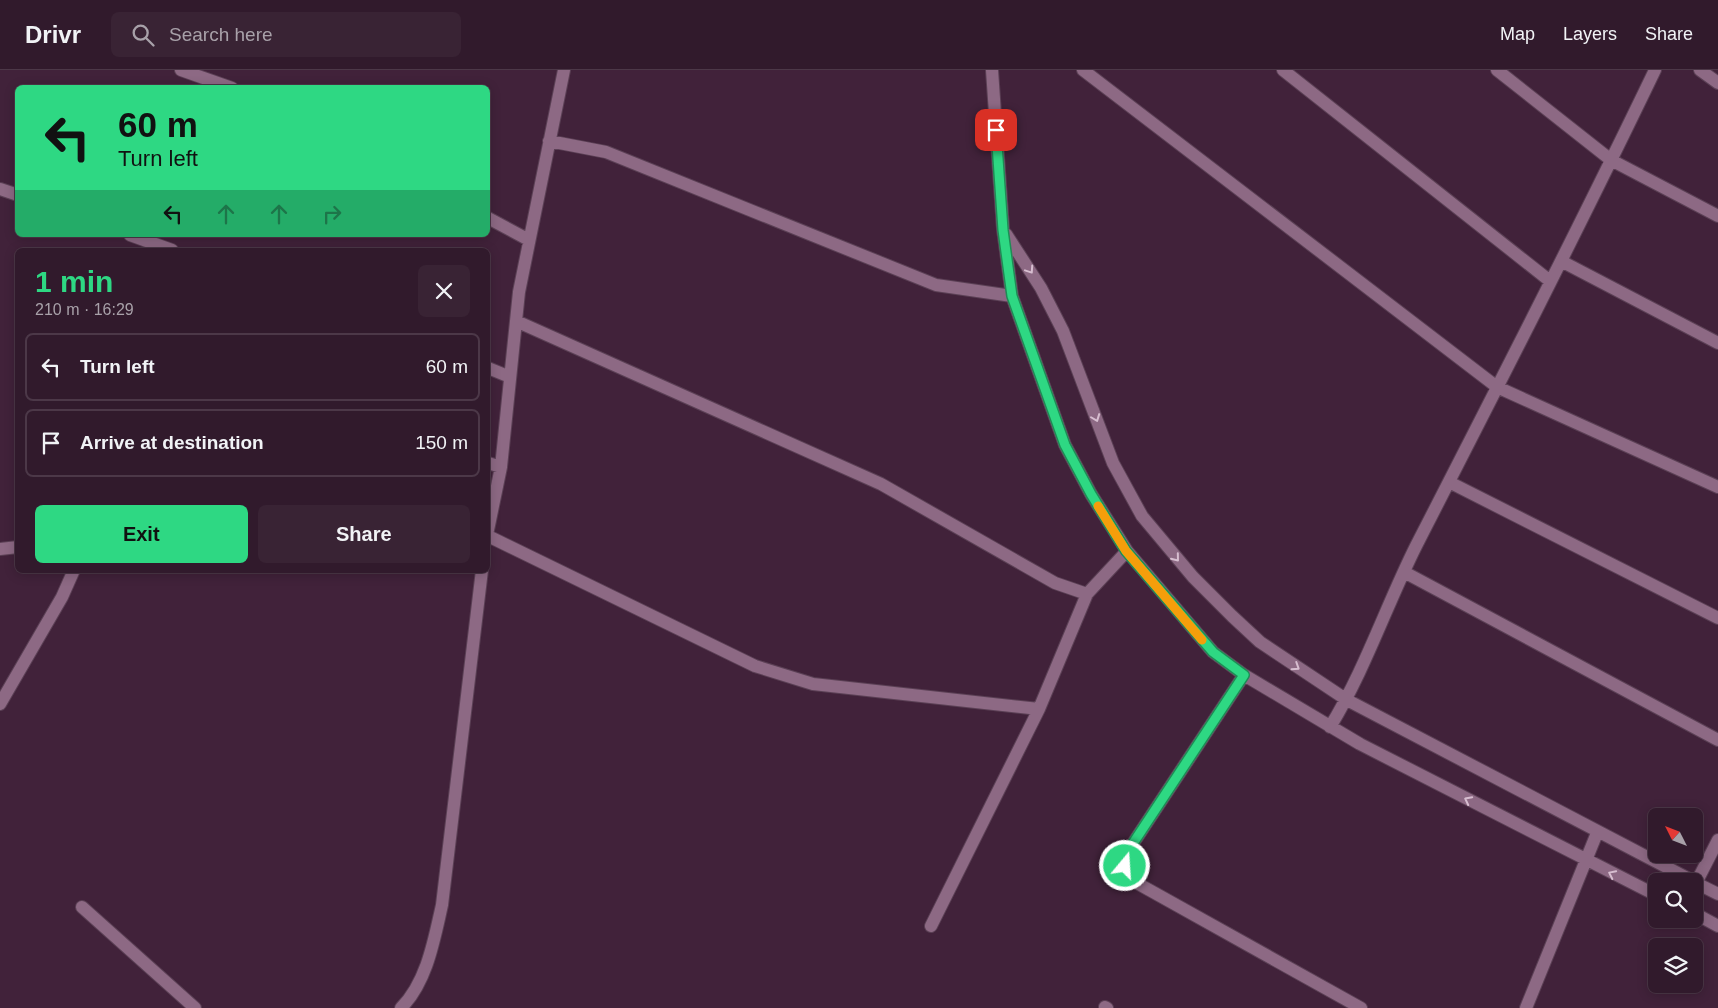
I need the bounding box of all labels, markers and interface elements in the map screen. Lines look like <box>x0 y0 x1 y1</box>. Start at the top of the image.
search box <box>111 12 461 57</box>
text: Drivr <box>25 21 81 48</box>
icon: search <box>129 21 157 49</box>
text: Search here <box>169 24 273 45</box>
text: Map <box>1500 24 1535 44</box>
text: Layers <box>1563 24 1617 44</box>
text: Share <box>1645 24 1693 44</box>
icon: left <box>35 105 100 170</box>
text: 60 m <box>118 105 198 144</box>
pin <box>975 109 1017 151</box>
icon: arrive <box>982 116 1010 144</box>
text: Turn left <box>118 146 198 171</box>
icon: left <box>159 200 187 228</box>
icon: ahead <box>212 200 240 228</box>
icon: ahead <box>265 200 293 228</box>
icon: right <box>318 200 346 228</box>
one-way arrow <box>1024 264 1033 274</box>
text: 1 min <box>35 265 113 298</box>
button: close <box>418 265 470 317</box>
text: 210 m · 16:29 <box>35 301 134 318</box>
icon: left <box>37 353 65 381</box>
text: Turn left <box>80 356 155 377</box>
text: 60 m <box>426 356 468 377</box>
one-way arrow <box>1090 413 1100 422</box>
icon: arrive <box>37 429 65 457</box>
text: Arrive at destination <box>80 432 264 453</box>
text: 150 m <box>415 432 468 453</box>
button: Exit <box>35 505 248 563</box>
button: Share <box>258 505 470 563</box>
one-way arrow <box>1171 552 1180 561</box>
one-way arrow <box>1290 661 1299 670</box>
one-way arrow <box>1464 796 1473 806</box>
north arrow <box>1648 808 1702 862</box>
map controls <box>1648 808 1703 993</box>
position arrow <box>1098 839 1150 891</box>
one-way arrow <box>1608 869 1617 880</box>
button: search <box>1648 873 1703 928</box>
button: layers <box>1648 938 1703 993</box>

